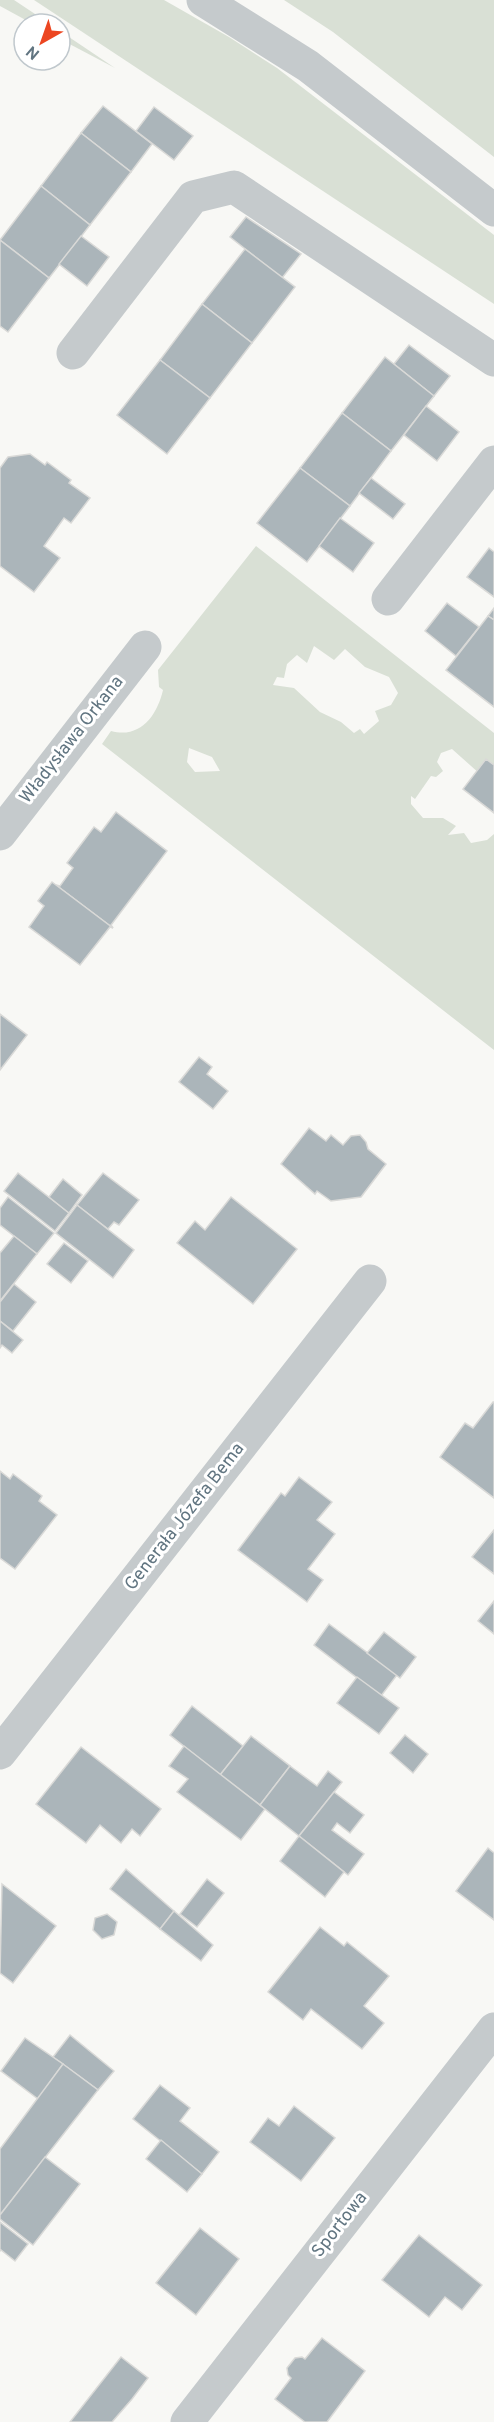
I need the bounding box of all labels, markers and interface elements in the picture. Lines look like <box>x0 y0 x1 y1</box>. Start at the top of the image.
north arrow <box>12 12 72 72</box>
text: N <box>23 41 44 63</box>
street label: Władysława Orkana <box>15 671 129 809</box>
street label: Generała Józefa Bema <box>120 1438 250 1596</box>
street label: Sportowa <box>307 2188 373 2262</box>

